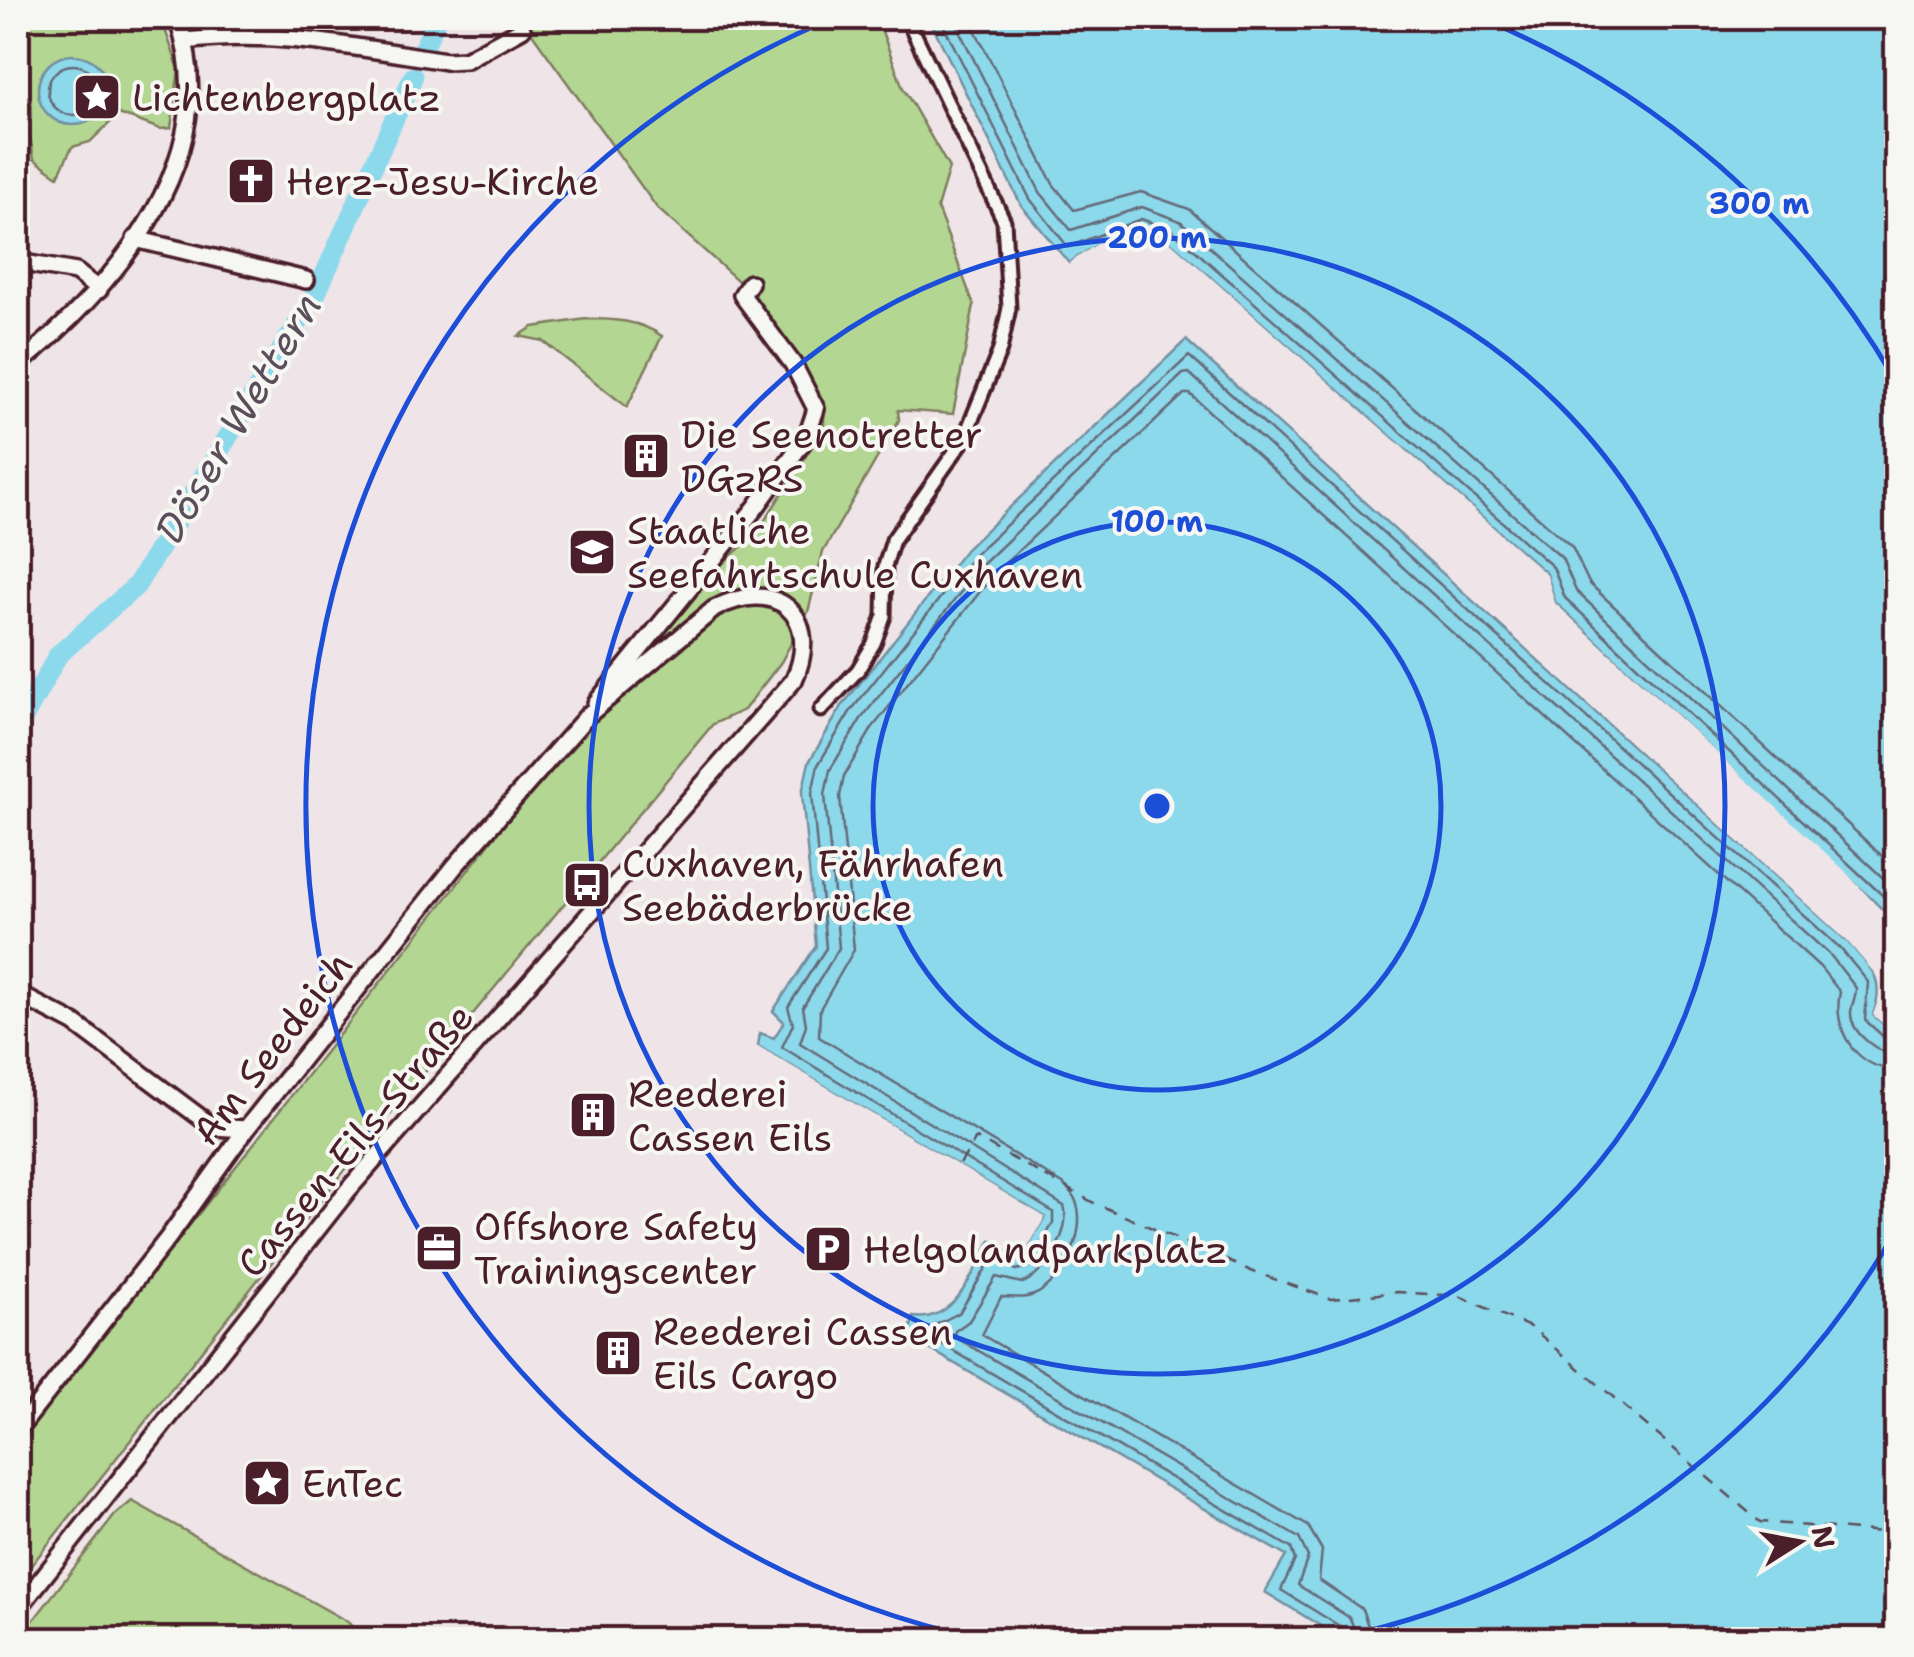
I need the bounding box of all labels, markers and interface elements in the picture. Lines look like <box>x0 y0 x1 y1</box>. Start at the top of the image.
place icon: Lichtenbergplatz <box>71 71 123 123</box>
place label: Lichtenbergplatz <box>132 72 441 123</box>
church icon: Herz-Jesu-Kirche <box>225 155 277 207</box>
place label: Herz-Jesu-Kirche <box>286 156 599 207</box>
text: 300 m <box>1709 183 1809 224</box>
text: 200 m <box>1107 217 1207 258</box>
water label: Döser Wettern <box>142 283 334 553</box>
place label: Die Seenotretter DGzRS <box>681 409 983 504</box>
building icon: Die Seenotretter DGzRS <box>620 430 672 482</box>
text: 100 m <box>1111 501 1203 542</box>
place label: Staatliche Seefahrtschule Cuxhaven <box>627 505 1083 600</box>
school or university icon: Staatliche Seefahrtschule Cuxhaven <box>566 526 618 578</box>
centre of rings <box>1139 788 1175 824</box>
place label: Cuxhaven, Fährhafen Seebäderbrücke <box>622 838 1004 933</box>
bus stop icon: Cuxhaven, Fährhafen Seebäderbrücke <box>561 859 613 911</box>
street label: Am Seedeich <box>180 940 364 1156</box>
street label: Cassen-Eils-Straße <box>225 992 485 1288</box>
place label: Reederei Cassen Eils <box>628 1068 832 1163</box>
building icon: Reederei Cassen Eils <box>567 1089 619 1141</box>
place label: Offshore Safety Trainingscenter <box>474 1201 758 1296</box>
office icon: Offshore Safety Trainingscenter <box>413 1222 465 1274</box>
parking icon: Helgolandparkplatz <box>802 1223 854 1275</box>
place label: Helgolandparkplatz <box>863 1224 1228 1275</box>
place label: Reederei Cassen Eils Cargo <box>653 1306 953 1401</box>
building icon: Reederei Cassen Eils Cargo <box>592 1327 644 1379</box>
place icon: EnTec <box>241 1457 293 1509</box>
place label: EnTec <box>302 1458 403 1509</box>
north arrow <box>1749 1492 1849 1592</box>
text: N <box>1803 1523 1844 1552</box>

